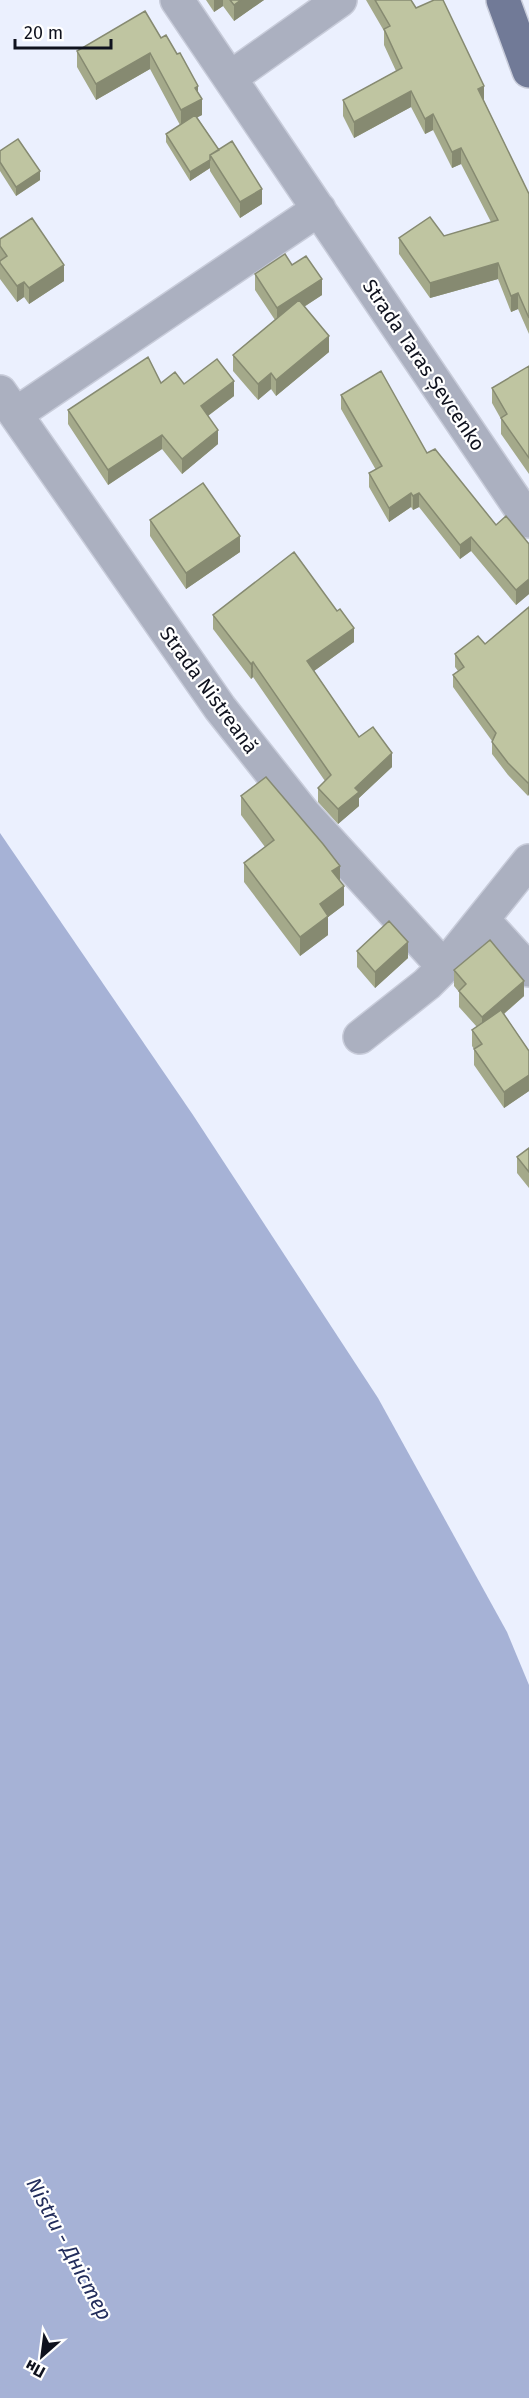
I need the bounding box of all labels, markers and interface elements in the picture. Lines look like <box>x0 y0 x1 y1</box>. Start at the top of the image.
scale bar <box>15 12 111 50</box>
text: 20 m <box>24 22 63 44</box>
street label: Strada Taras Șevcenko <box>357 275 490 456</box>
street label: Strada Nistreană <box>155 622 263 758</box>
water label: Nistru - Дністер <box>20 2173 118 2325</box>
north arrow <box>12 2326 72 2386</box>
text: Пн <box>22 2356 48 2382</box>

